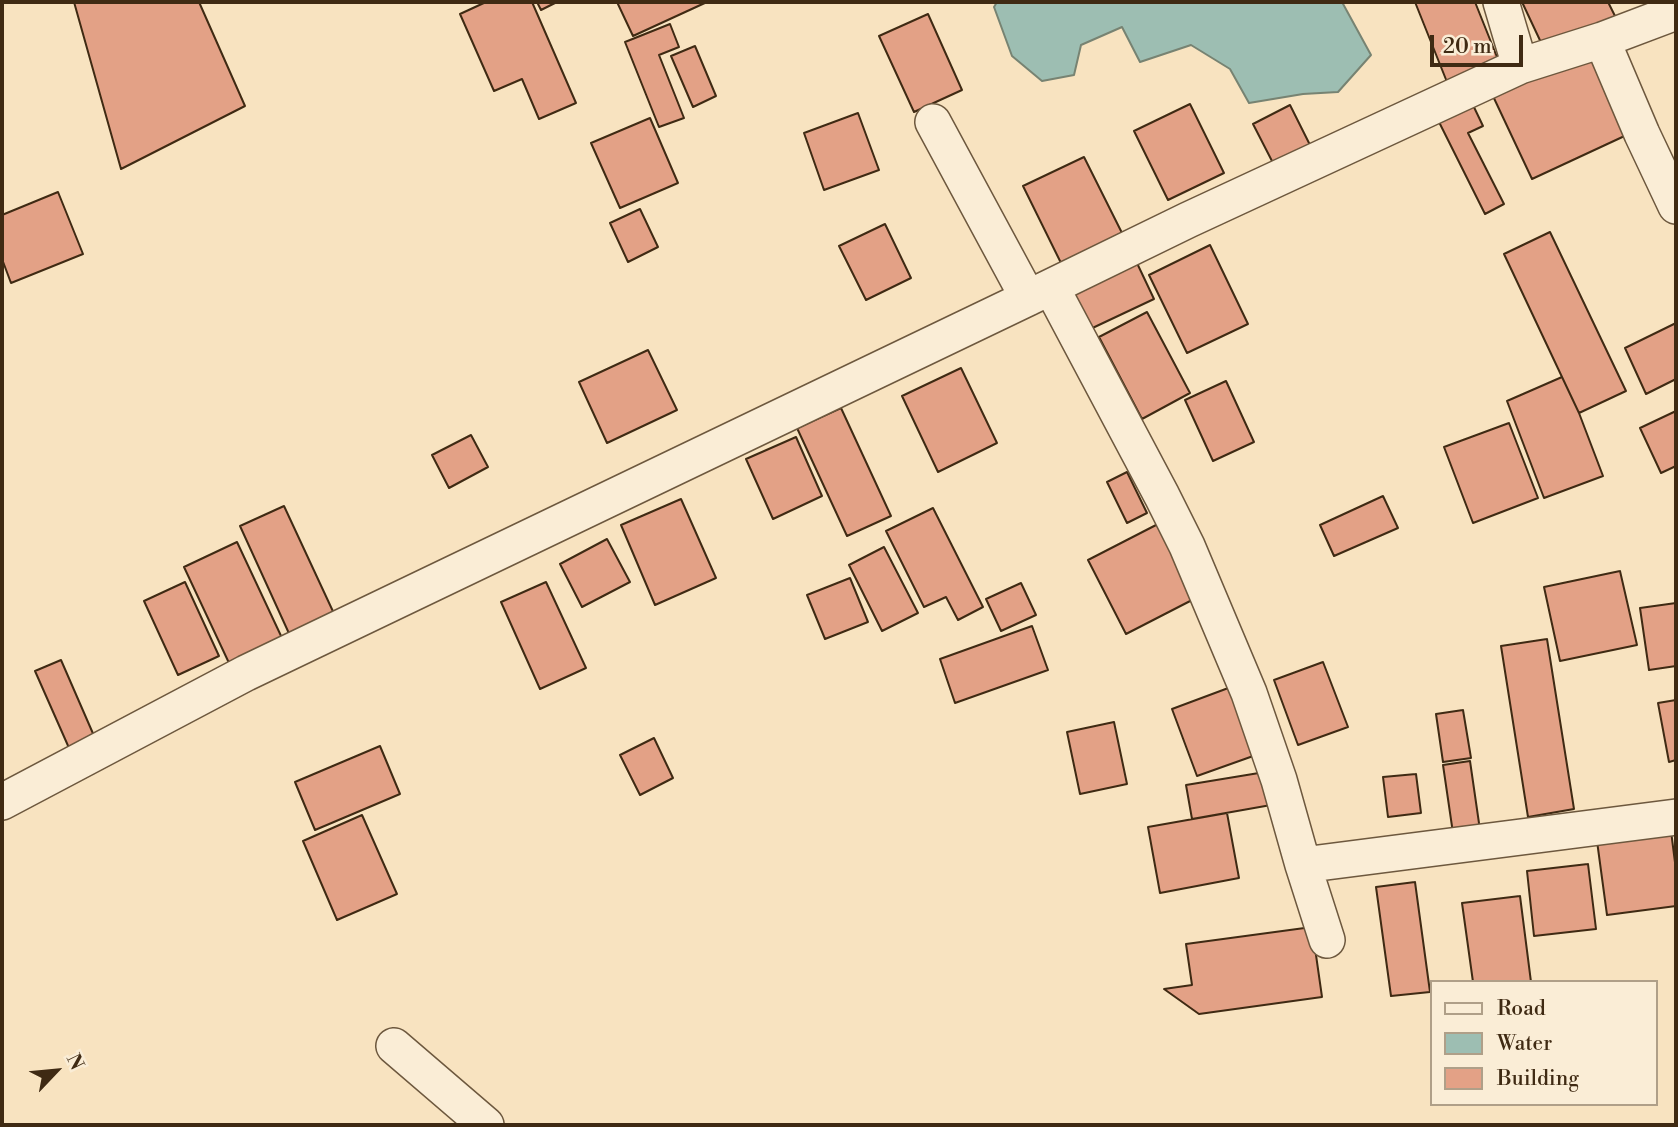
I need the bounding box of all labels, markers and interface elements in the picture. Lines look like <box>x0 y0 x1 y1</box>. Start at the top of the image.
scale bar <box>1433 21 1526 65</box>
text: 20 m <box>1443 34 1492 60</box>
legend <box>1430 980 1657 1106</box>
text: Road <box>1497 996 1546 1022</box>
text: Water <box>1497 1031 1552 1057</box>
north arrow <box>21 1036 91 1106</box>
text: N <box>61 1050 89 1074</box>
text: Building <box>1497 1066 1579 1092</box>

